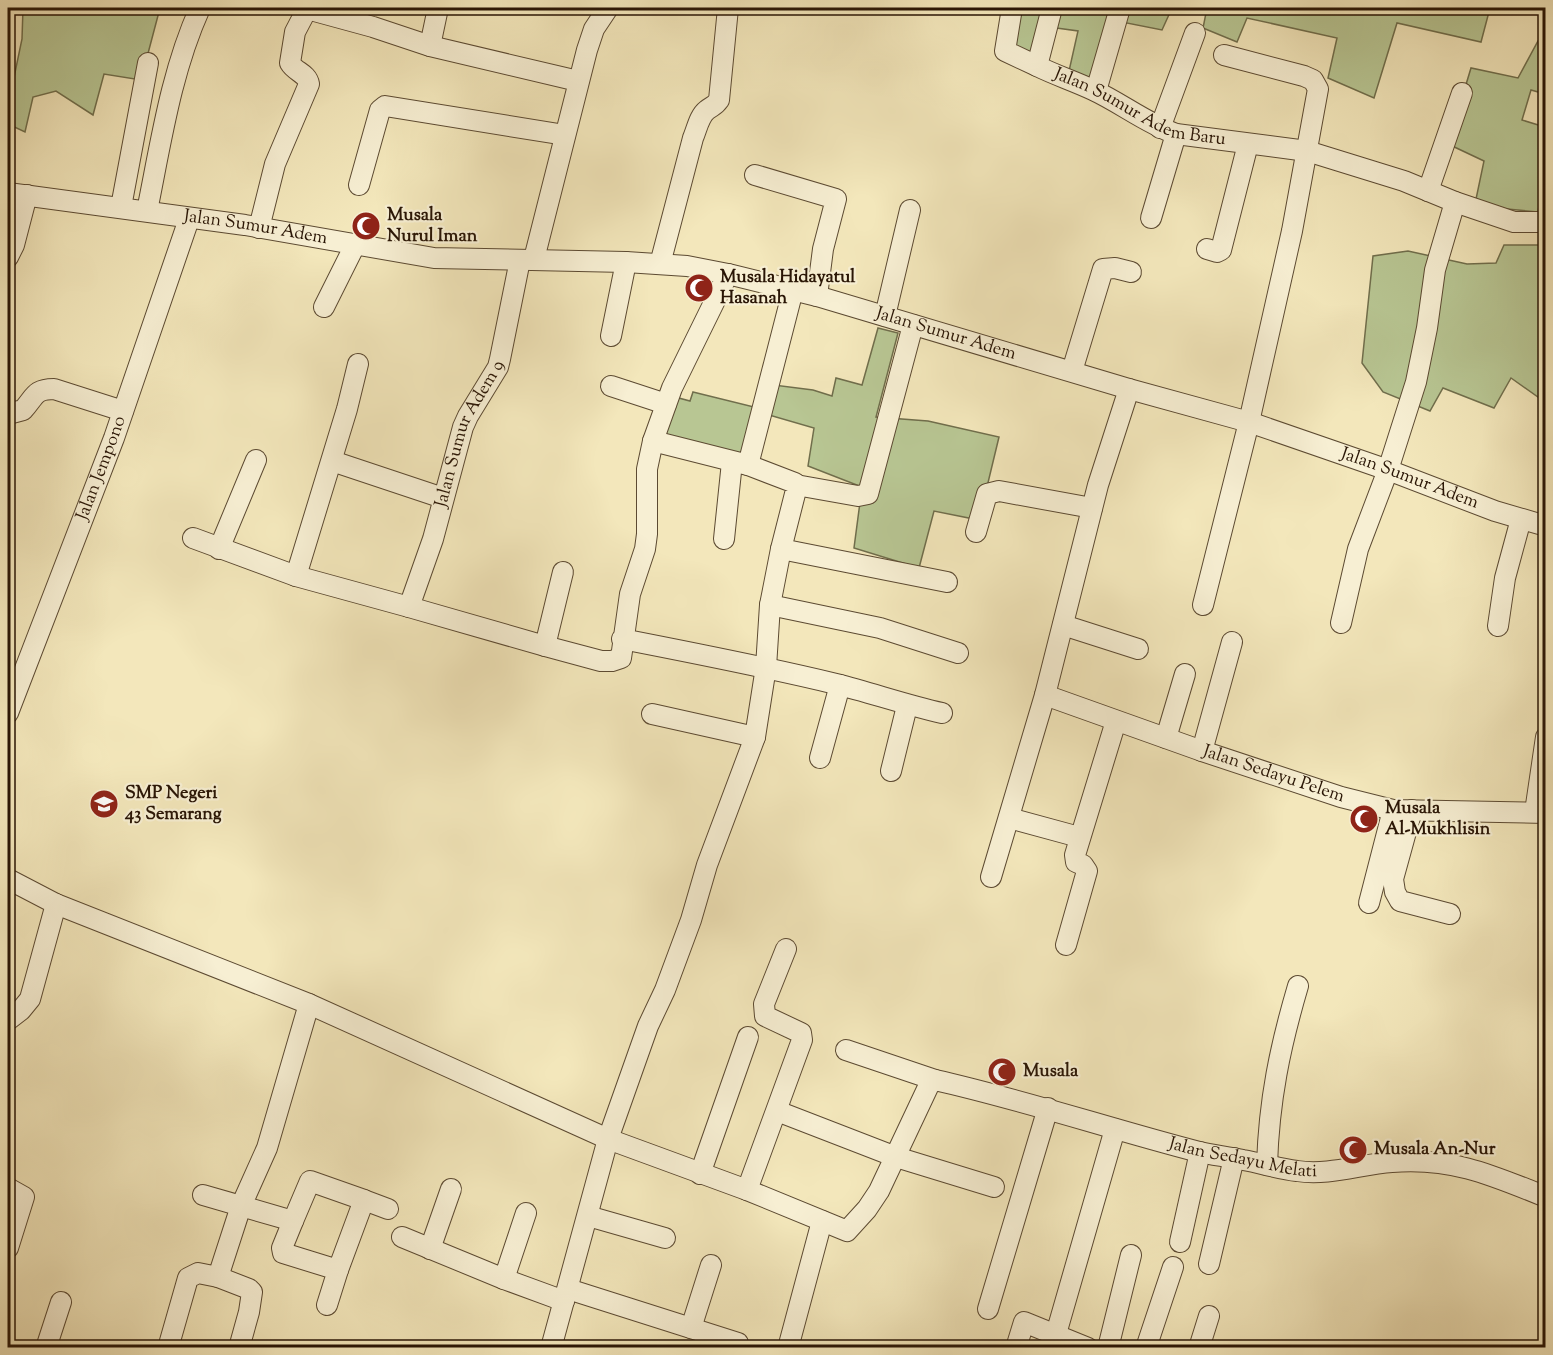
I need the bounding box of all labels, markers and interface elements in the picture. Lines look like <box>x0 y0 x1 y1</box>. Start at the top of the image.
street label: Jalan Sumur Adem Baru <box>1049 62 1227 153</box>
place label: Musala Nurul Iman <box>387 203 478 250</box>
street label: Jalan Sumur Adem <box>181 204 330 252</box>
mosque icon: Musala Nurul Iman <box>350 210 382 242</box>
place label: Musala Hidayatul Hasanah <box>720 265 856 312</box>
mosque icon: Musala Hidayatul Hasanah <box>683 272 715 304</box>
street label: Jalan Sumur Adem <box>872 301 1019 368</box>
street label: Jalan Sumur Adem 9 <box>429 358 512 511</box>
street label: Jalan Jempono <box>70 413 134 525</box>
street label: Jalan Sumur Adem <box>1336 441 1482 516</box>
street label: Jalan Sedayu Pelem <box>1198 739 1348 810</box>
place label: SMP Negeri 43 Semarang <box>124 781 222 828</box>
school or university icon: SMP Negeri 43 Semarang <box>88 788 120 820</box>
place label: Musala Al-Mukhlisin <box>1385 796 1491 843</box>
mosque icon: Musala Al-Mukhlisin <box>1348 803 1380 835</box>
mosque icon: Musala <box>986 1056 1018 1088</box>
place label: Musala <box>1023 1059 1079 1085</box>
street label: Jalan Sedayu Melati <box>1165 1131 1317 1185</box>
mosque icon: Musala An-Nur <box>1337 1134 1369 1166</box>
place label: Musala An-Nur <box>1374 1137 1496 1163</box>

